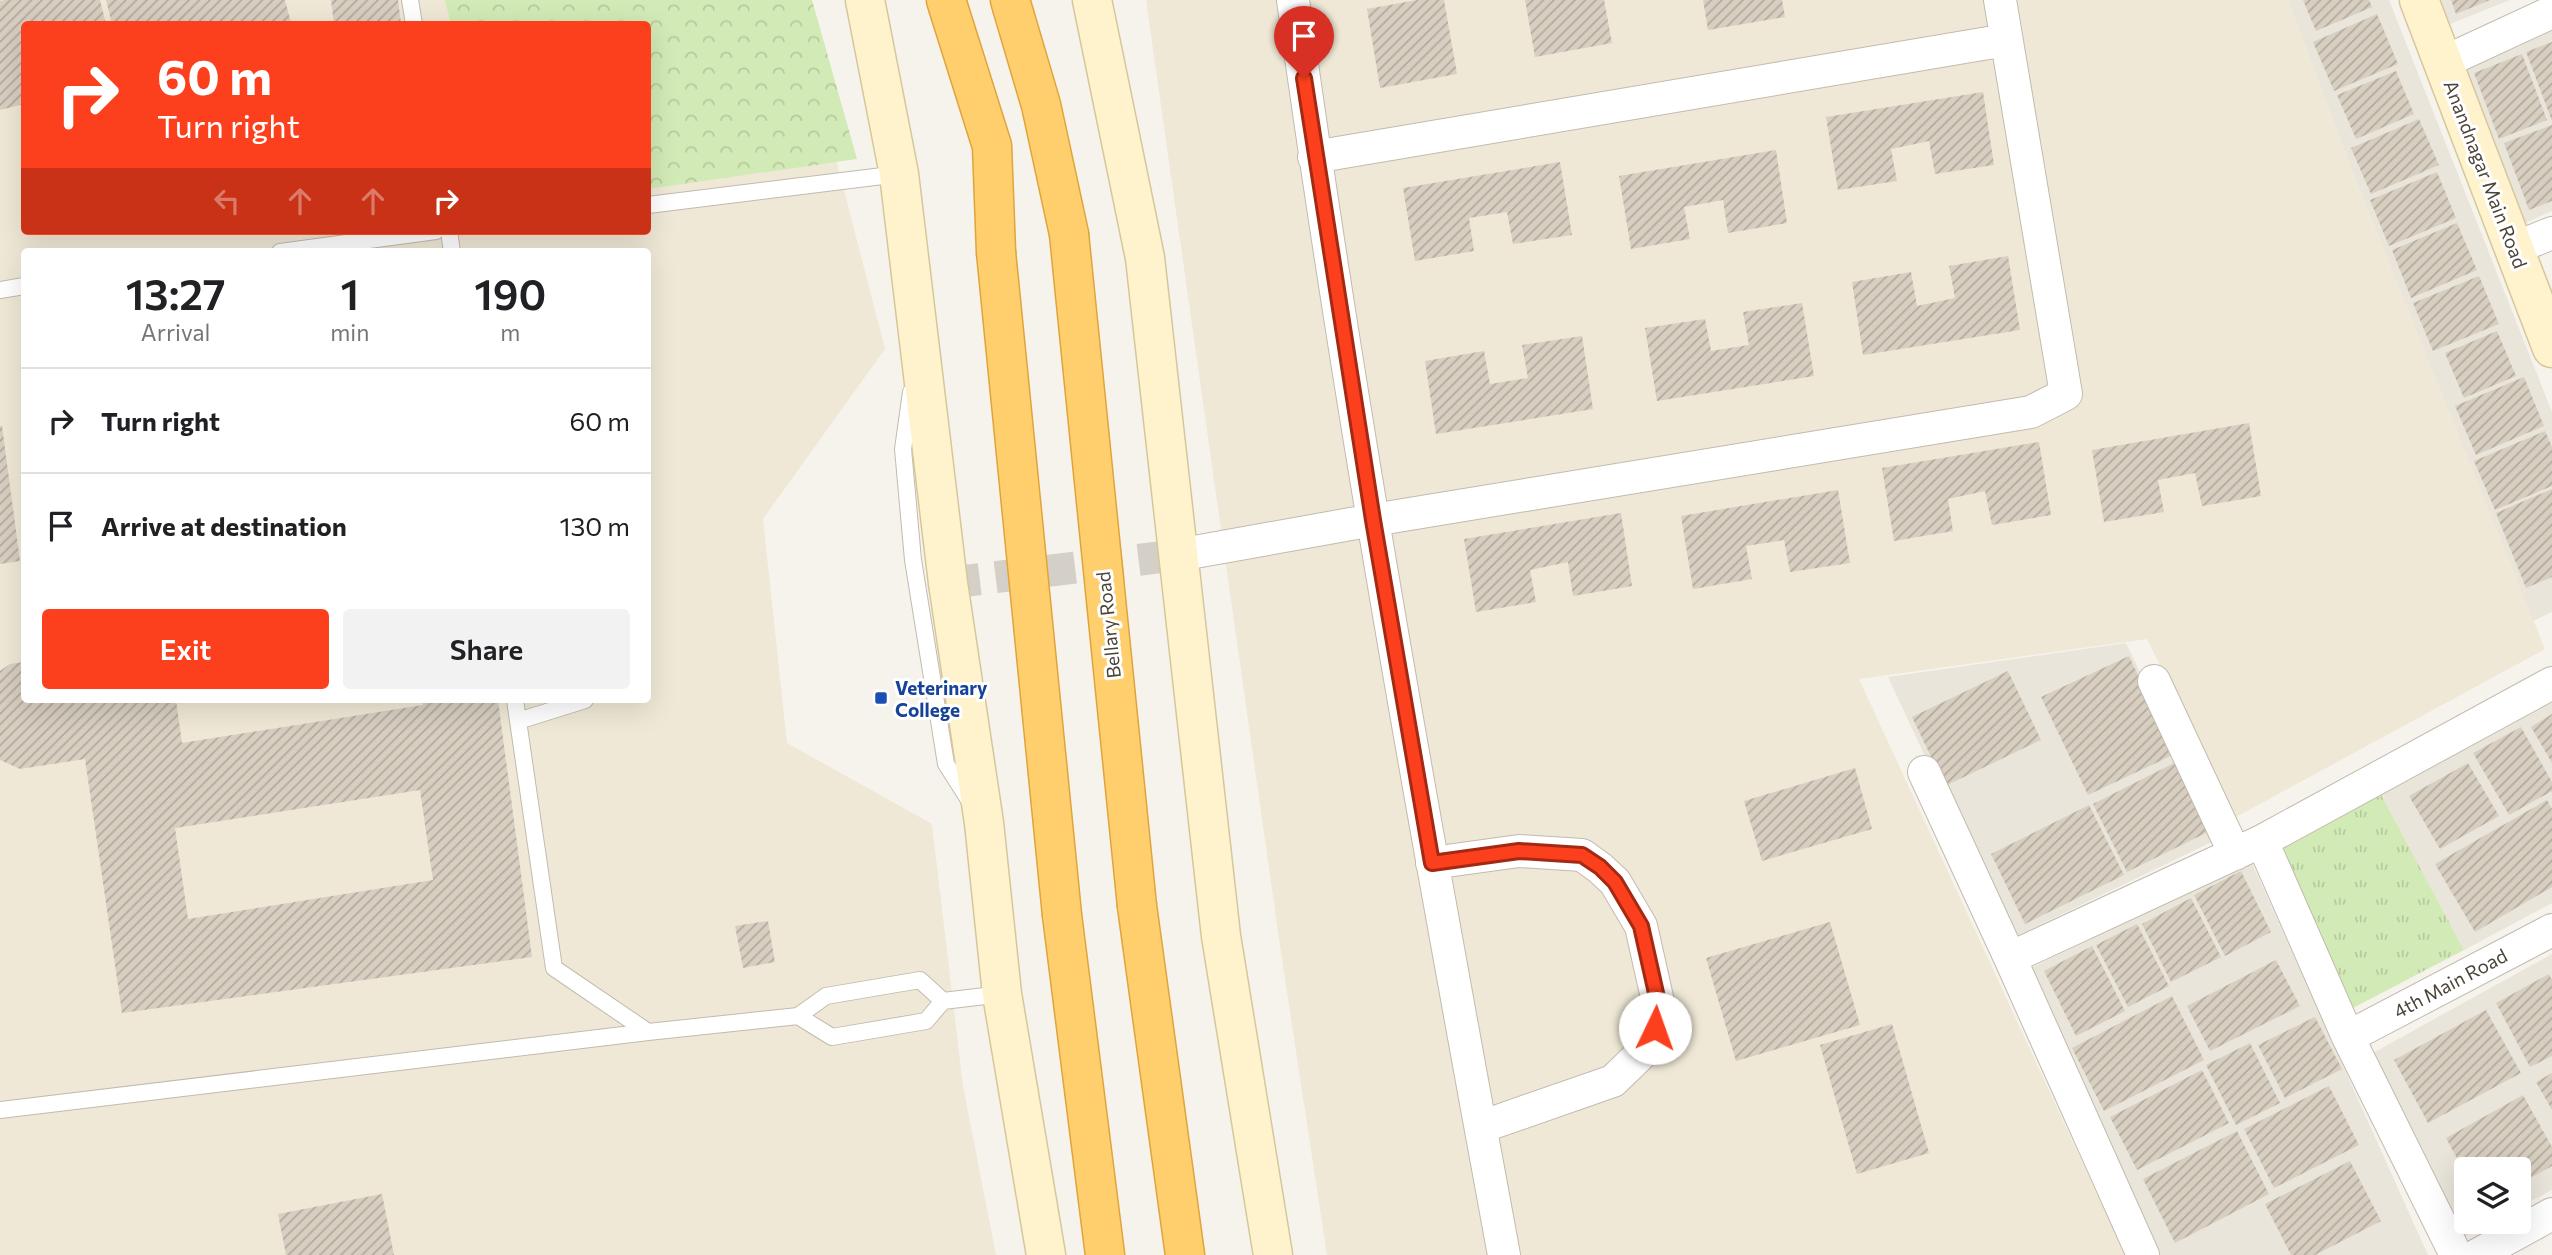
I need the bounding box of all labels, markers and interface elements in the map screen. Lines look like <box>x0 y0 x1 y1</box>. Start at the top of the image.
pin <box>1274 6 1334 78</box>
icon: arrive <box>1285 17 1323 55</box>
text: 60 m <box>157 45 272 105</box>
icon: right <box>42 49 133 140</box>
street label: Anandnagar Main Road <box>2439 77 2533 271</box>
text: Turn right <box>157 105 300 145</box>
icon: left <box>208 182 246 220</box>
icon: ahead <box>281 182 319 220</box>
icon: ahead <box>354 182 392 220</box>
icon: right <box>427 182 465 220</box>
text: 13:27 <box>126 267 226 319</box>
text: 1 <box>341 267 359 319</box>
text: 190 <box>474 267 546 319</box>
text: Arrival <box>141 318 210 346</box>
text: min <box>330 318 369 346</box>
text: m <box>500 318 520 346</box>
icon: right <box>42 402 80 440</box>
text: Turn right <box>101 405 220 436</box>
text: 60 m <box>570 405 630 436</box>
icon: arrive <box>42 507 80 545</box>
text: Arrive at destination <box>101 510 347 541</box>
text: 130 m <box>559 510 630 541</box>
street label: Bellary Road <box>1091 570 1125 680</box>
button: Exit <box>42 609 329 689</box>
button: Share <box>343 609 630 689</box>
place label: Veterinary College <box>895 676 988 721</box>
marker: Veterinary College <box>873 690 889 706</box>
street label: 4th Main Road <box>2389 943 2511 1023</box>
position arrow <box>1618 991 1692 1065</box>
map controls <box>2454 1157 2531 1234</box>
button: layers <box>2454 1157 2531 1234</box>

